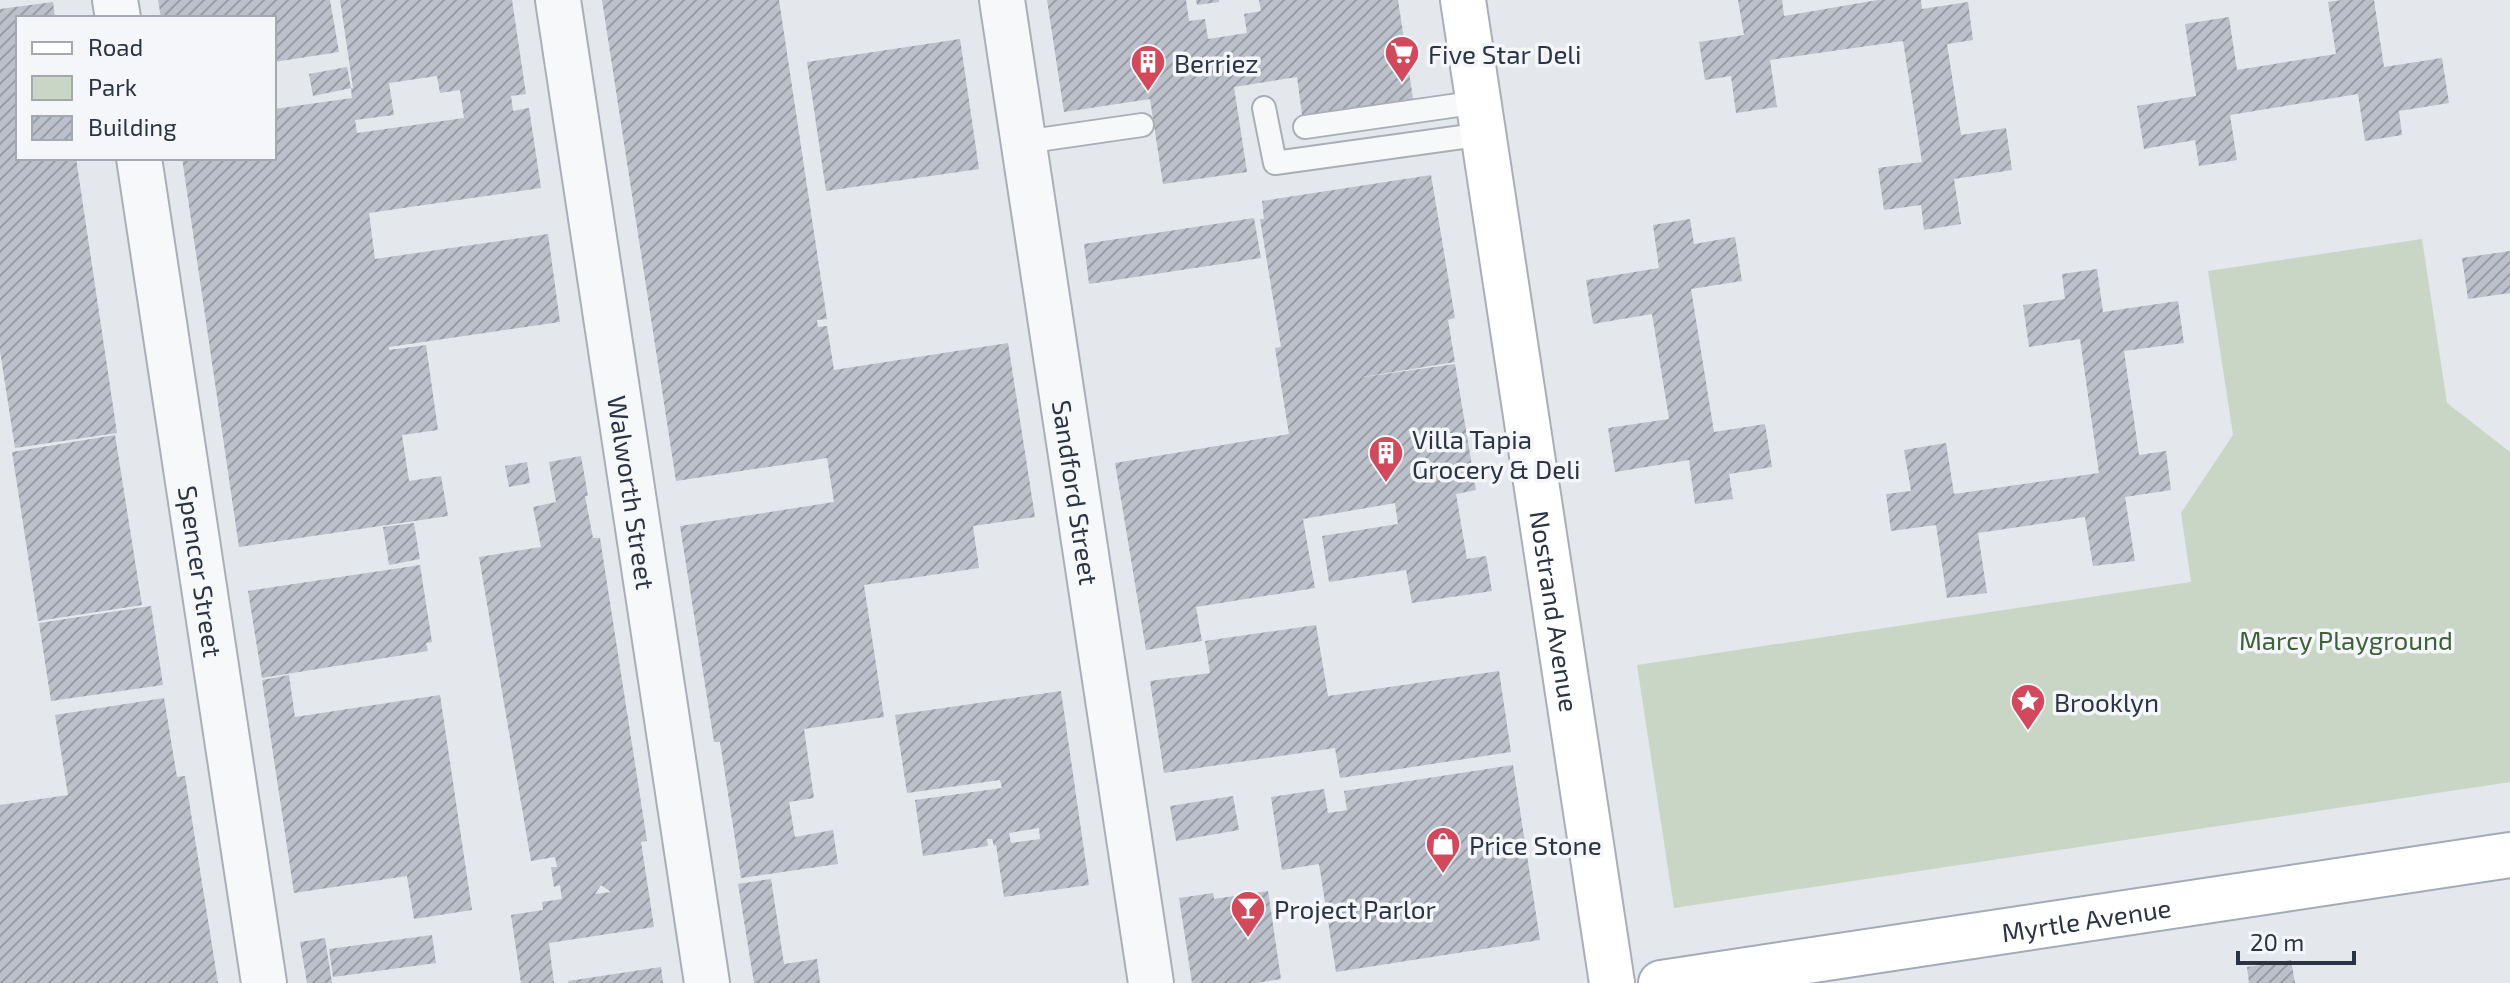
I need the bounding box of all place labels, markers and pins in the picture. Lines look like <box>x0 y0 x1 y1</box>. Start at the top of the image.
supermarket icon: Five Star Deli <box>1383 34 1421 84</box>
place label: Five Star Deli <box>1428 38 1582 69</box>
building icon: Berriez <box>1129 43 1167 93</box>
place label: Berriez <box>1174 47 1259 78</box>
place label: Villa Tapia Grocery & Deli <box>1412 423 1580 484</box>
building icon: Villa Tapia Grocery & Deli <box>1367 434 1405 484</box>
place icon: Brooklyn <box>2009 682 2047 732</box>
place label: Brooklyn <box>2054 686 2159 717</box>
shop icon: Price Stone <box>1424 825 1462 875</box>
place label: Price Stone <box>1469 829 1602 860</box>
bar icon: Project Parlor <box>1229 889 1267 939</box>
place label: Project Parlor <box>1274 893 1436 924</box>

